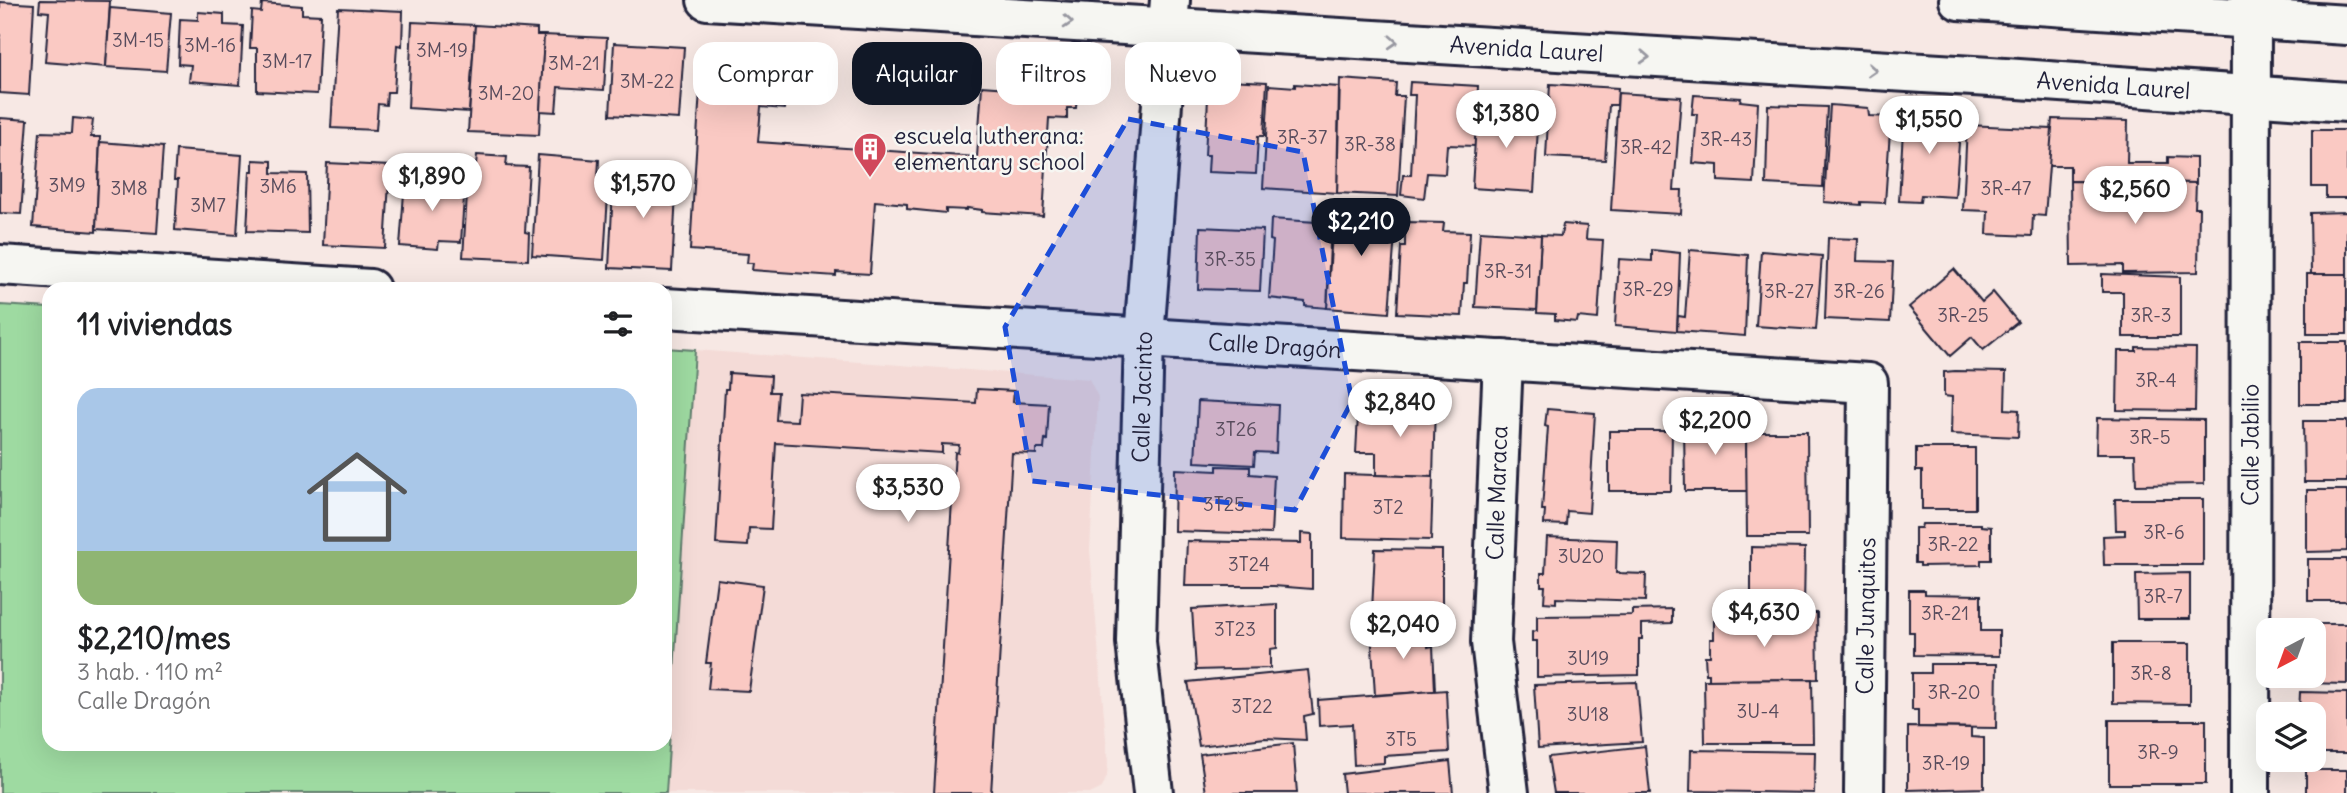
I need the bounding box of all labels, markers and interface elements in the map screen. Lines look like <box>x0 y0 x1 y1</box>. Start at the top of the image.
one-way arrow <box>1063 14 1074 29</box>
house number: 3M-15 <box>112 28 164 52</box>
street label: Avenida Laurel <box>1449 30 1604 68</box>
house number: 3M-16 <box>184 33 236 57</box>
one-way arrow <box>1388 34 1399 49</box>
house number: 3M-19 <box>416 38 468 62</box>
chip: Comprar <box>693 42 838 105</box>
chip: Alquilar <box>852 42 982 105</box>
chip: Filtros <box>996 42 1111 105</box>
chip: Nuevo <box>1125 42 1241 105</box>
house number: 3M-17 <box>262 49 312 73</box>
one-way arrow <box>1639 49 1650 64</box>
house number: 3M-21 <box>548 51 600 75</box>
one-way arrow <box>1866 62 1877 77</box>
street label: Avenida Laurel <box>2036 65 2191 105</box>
house number: 3M-22 <box>620 69 674 93</box>
house number: 3M-20 <box>478 81 534 105</box>
pin: $1,380 <box>1449 90 1563 150</box>
pin: $1,550 <box>1872 96 1986 156</box>
text: $1,380 <box>1472 98 1540 127</box>
text: $1,550 <box>1895 104 1963 133</box>
place label: escuela lutherana: elementary school <box>894 121 1085 176</box>
house number: 3R-37 <box>1277 125 1327 149</box>
house number: 3R-43 <box>1700 127 1752 151</box>
building icon: escuela lutherana: elementary school <box>851 130 889 179</box>
house number: 3R-38 <box>1344 132 1396 156</box>
house number: 3R-42 <box>1620 135 1672 159</box>
pin: $1,890 <box>375 154 489 213</box>
pin: $1,570 <box>586 160 700 220</box>
text: $1,890 <box>398 161 466 190</box>
pin: $2,560 <box>2078 166 2192 226</box>
text: $1,570 <box>610 168 676 197</box>
house number: 3M9 <box>48 173 86 197</box>
house number: 3M6 <box>259 174 297 198</box>
text: $2,560 <box>2099 174 2171 203</box>
house number: 3M8 <box>110 176 148 200</box>
house number: 3R-47 <box>1981 176 2031 200</box>
house number: 3M7 <box>190 193 226 217</box>
pin: $2,210 <box>1304 198 1418 258</box>
text: $2,210 <box>1327 206 1395 235</box>
house number: 3R-35 <box>1204 247 1256 271</box>
house number: 3R-31 <box>1484 259 1532 283</box>
house number: 3R-29 <box>1622 277 1674 301</box>
house number: 3R-27 <box>1764 279 1814 303</box>
house number: 3R-26 <box>1833 279 1885 303</box>
house number: 3R-25 <box>1937 303 1989 327</box>
house number: 3R-3 <box>2130 303 2172 327</box>
text: 11 viviendas <box>77 305 232 343</box>
icon: filters <box>599 305 637 343</box>
street label: Calle Dragón <box>1207 327 1343 364</box>
street label: Calle Jacinto <box>1126 331 1158 463</box>
house number: 3R-4 <box>2135 368 2177 392</box>
pin: $2,840 <box>1343 380 1457 439</box>
street label: Calle Jabilio <box>2235 384 2265 506</box>
text: $2,840 <box>1364 387 1436 416</box>
pin: $2,200 <box>1658 398 1772 457</box>
text: $2,200 <box>1678 405 1752 434</box>
house number: 3T26 <box>1215 417 1257 441</box>
street label: Calle Maraca <box>1480 425 1513 561</box>
house number: 3R-5 <box>2129 425 2171 449</box>
icon: home <box>294 434 420 560</box>
pin: $3,530 <box>851 464 965 524</box>
text: $3,530 <box>872 472 944 501</box>
house number: 3T25 <box>1203 492 1245 516</box>
house number: 3T2 <box>1372 495 1404 519</box>
house number: 3R-6 <box>2143 520 2185 544</box>
house number: 3R-22 <box>1928 532 1978 556</box>
street label: Calle Junquitos <box>1850 537 1881 695</box>
house number: 3U20 <box>1558 544 1604 568</box>
house number: 3T24 <box>1228 552 1270 576</box>
house number: 3R-7 <box>2143 584 2183 608</box>
pin: $4,630 <box>1707 590 1821 649</box>
text: $4,630 <box>1728 597 1800 626</box>
house number: 3R-21 <box>1921 601 1969 625</box>
pin: $2,040 <box>1346 602 1460 661</box>
text: $2,040 <box>1366 609 1440 638</box>
house number: 3T23 <box>1214 617 1256 641</box>
north arrow <box>2256 618 2326 688</box>
map controls <box>2256 618 2326 772</box>
text: $2,210/mes <box>77 619 231 657</box>
house number: 3U19 <box>1567 646 1609 670</box>
text: 3 hab. · 110 m² <box>77 657 223 686</box>
house number: 3R-8 <box>2130 661 2172 685</box>
house number: 3R-20 <box>1927 680 1981 704</box>
text: Calle Dragón <box>77 686 211 715</box>
house number: 3T22 <box>1231 694 1273 718</box>
house number: 3U-4 <box>1737 699 1779 723</box>
house number: 3U18 <box>1567 702 1609 726</box>
button: layers <box>2256 702 2326 772</box>
house number: 3T5 <box>1385 727 1417 751</box>
house number: 3R-9 <box>2137 740 2179 764</box>
house number: 3R-19 <box>1922 751 1970 775</box>

